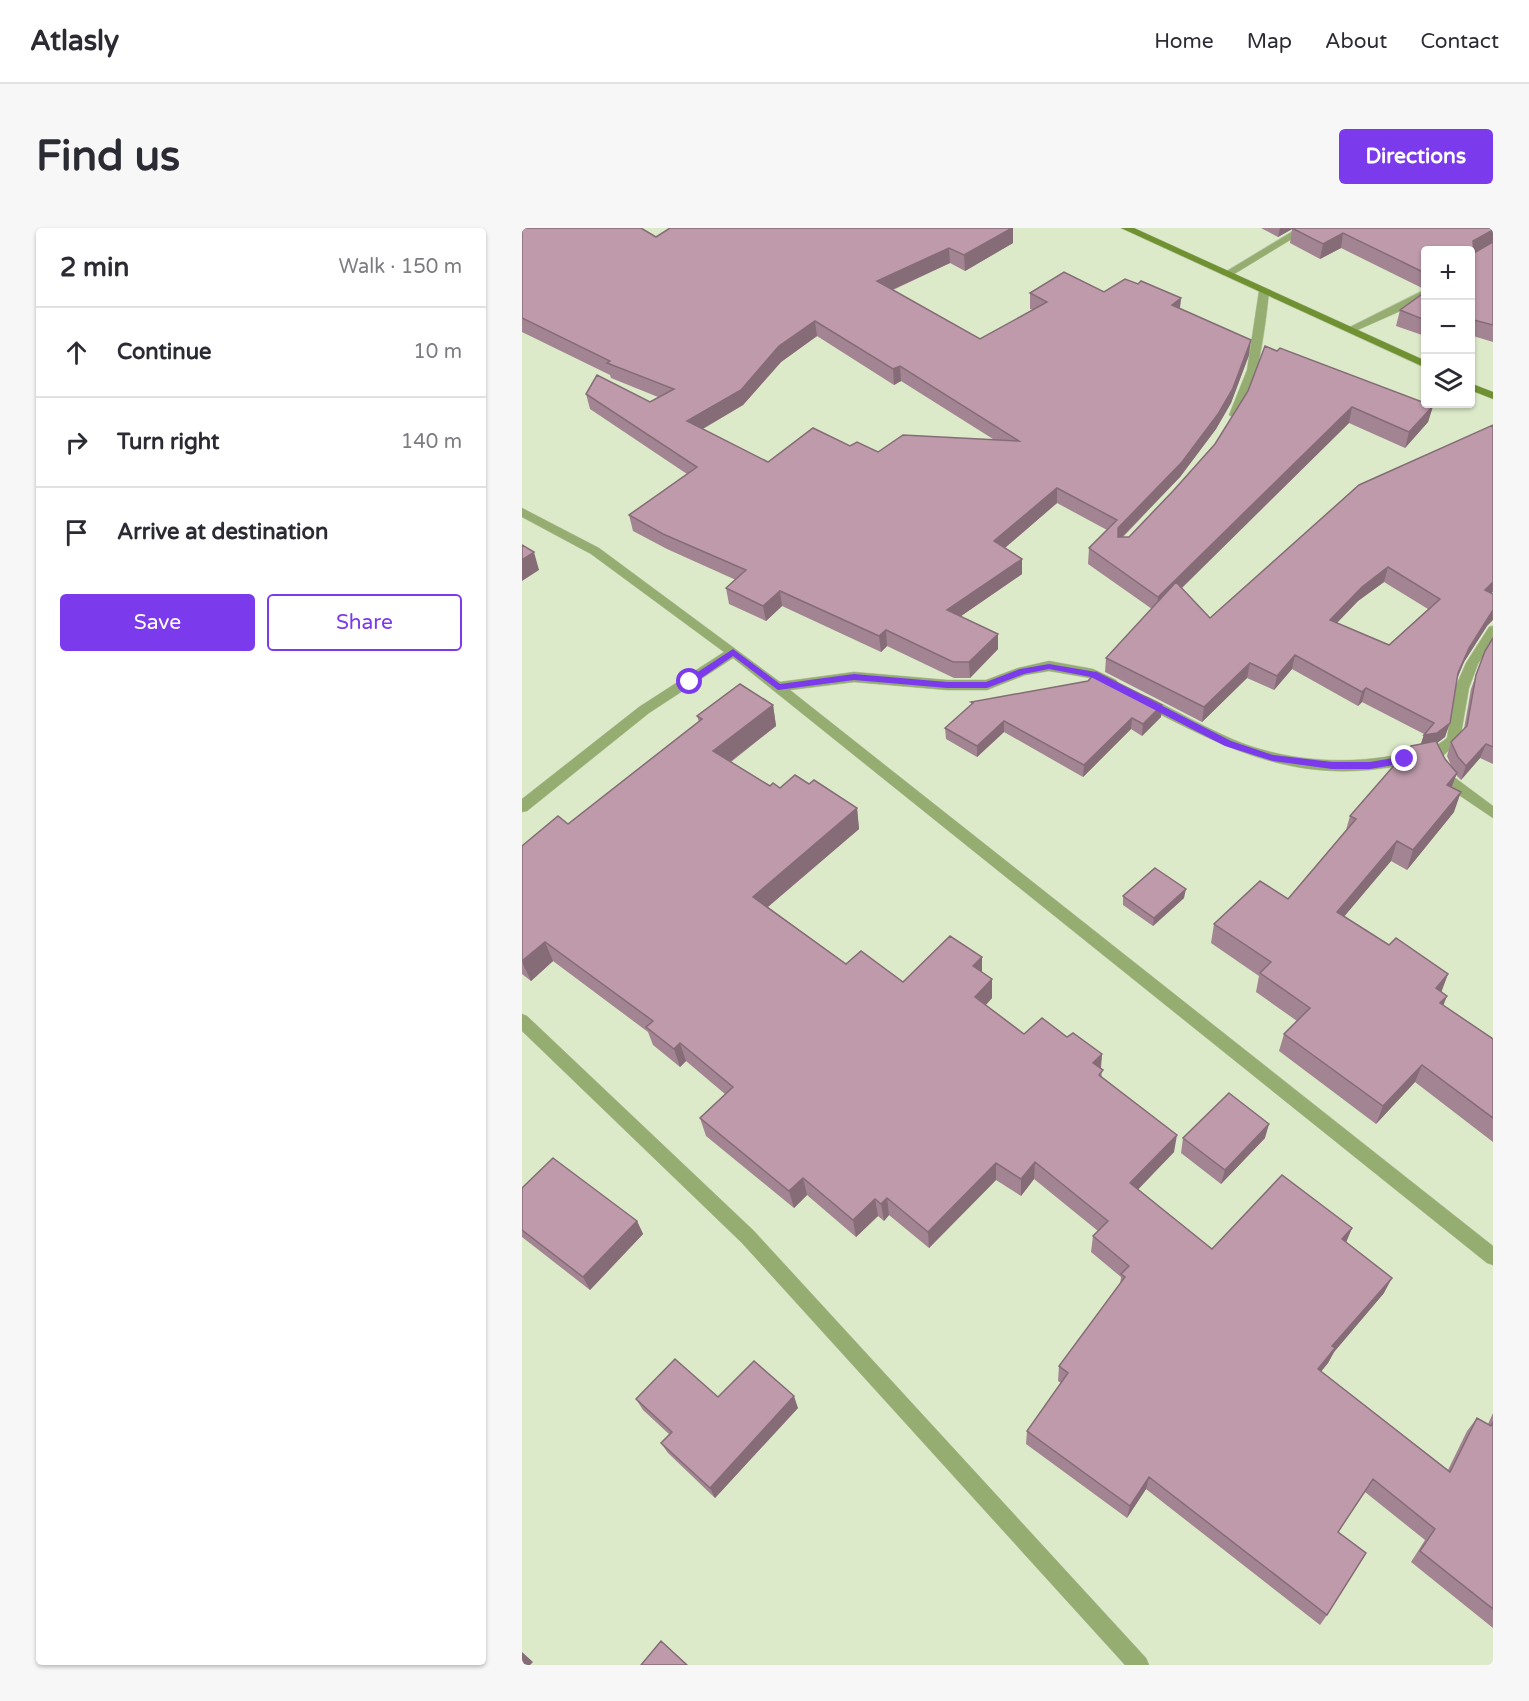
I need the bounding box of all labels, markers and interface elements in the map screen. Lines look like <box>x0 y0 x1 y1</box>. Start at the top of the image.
text: Atlasly <box>30 24 119 58</box>
text: Home <box>1154 29 1214 54</box>
text: Map <box>1247 29 1292 54</box>
text: About <box>1325 29 1387 54</box>
text: Contact <box>1420 29 1499 54</box>
button: Directions <box>1339 129 1493 184</box>
text: Find us <box>36 131 180 182</box>
map controls <box>1421 246 1475 408</box>
button: + <box>1421 246 1475 300</box>
text: 2 min <box>60 252 129 283</box>
text: Walk · 150 m <box>339 255 462 279</box>
button: − <box>1421 300 1475 354</box>
icon: ahead <box>60 336 93 369</box>
text: Continue <box>117 339 212 365</box>
text: 10 m <box>413 340 462 364</box>
button: layers <box>1421 354 1475 408</box>
icon: right <box>60 426 93 459</box>
text: Turn right <box>117 429 219 455</box>
text: 140 m <box>401 430 462 454</box>
icon: arrive <box>60 516 93 549</box>
text: Arrive at destination <box>117 519 328 545</box>
button: Save <box>60 594 255 651</box>
button: Share <box>267 594 462 651</box>
route start <box>676 668 702 694</box>
route end <box>1391 745 1417 771</box>

